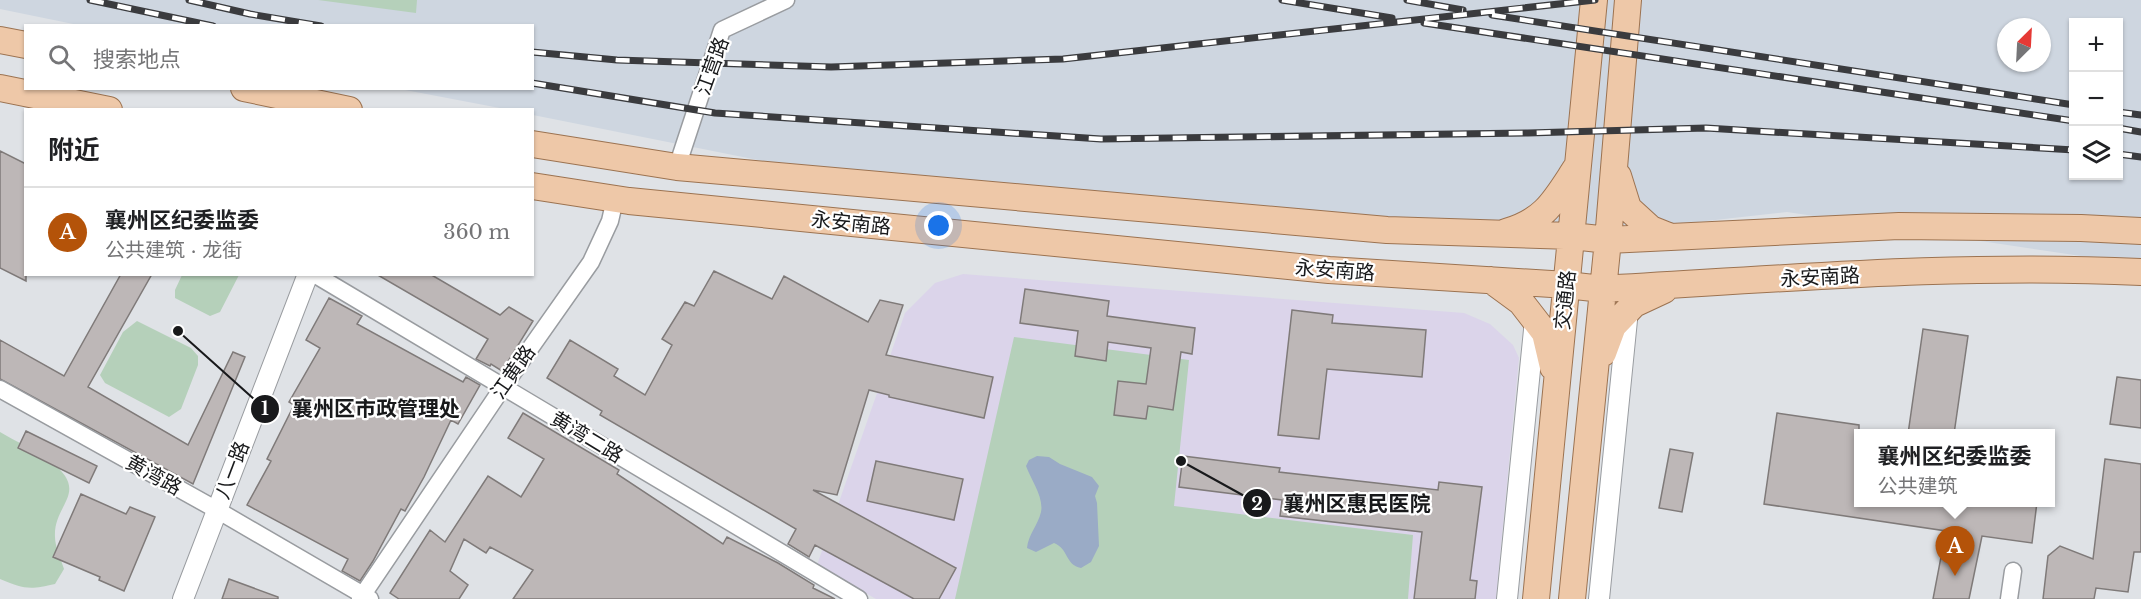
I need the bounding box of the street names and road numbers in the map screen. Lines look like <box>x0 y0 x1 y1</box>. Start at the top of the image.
street label: 江营路 <box>690 34 734 98</box>
street label: 永安南路 <box>810 207 892 239</box>
street label: 永安南路 <box>1294 255 1376 285</box>
street label: 永安南路 <box>1779 263 1861 291</box>
street label: 交通路 <box>1550 269 1580 331</box>
street label: 江黄路 <box>486 341 540 403</box>
street label: 黄湾二路 <box>547 406 627 468</box>
street label: 八一路 <box>210 438 254 502</box>
street label: 黄湾路 <box>122 450 186 500</box>

